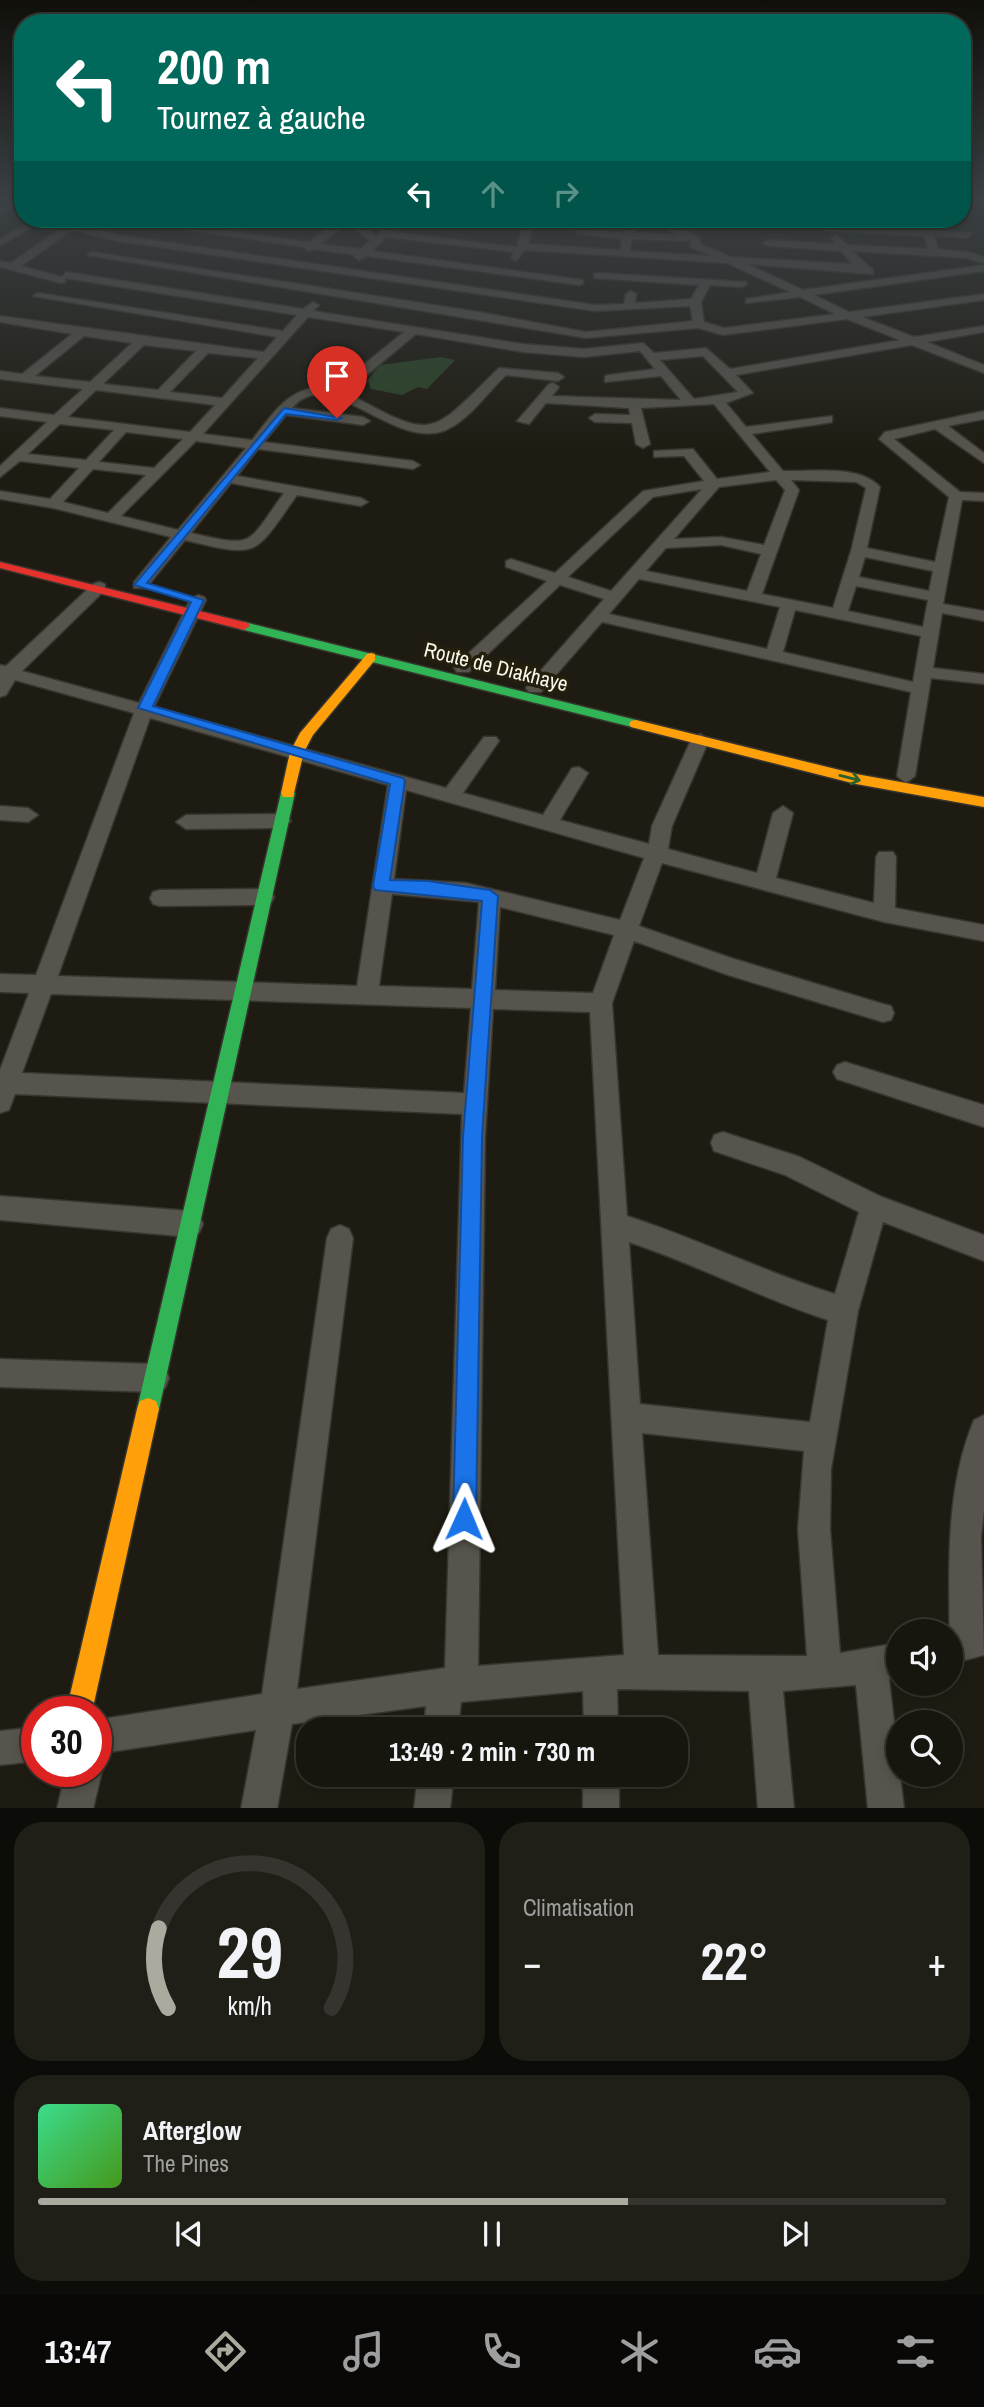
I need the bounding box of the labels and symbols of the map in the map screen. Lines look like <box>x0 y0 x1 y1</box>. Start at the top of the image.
pin <box>307 346 367 418</box>
street label: Route de Diakhaye <box>421 635 571 698</box>
one-way arrow <box>839 772 861 785</box>
position arrow <box>427 1482 501 1556</box>
speed limit sign: 30 <box>21 1696 112 1787</box>

